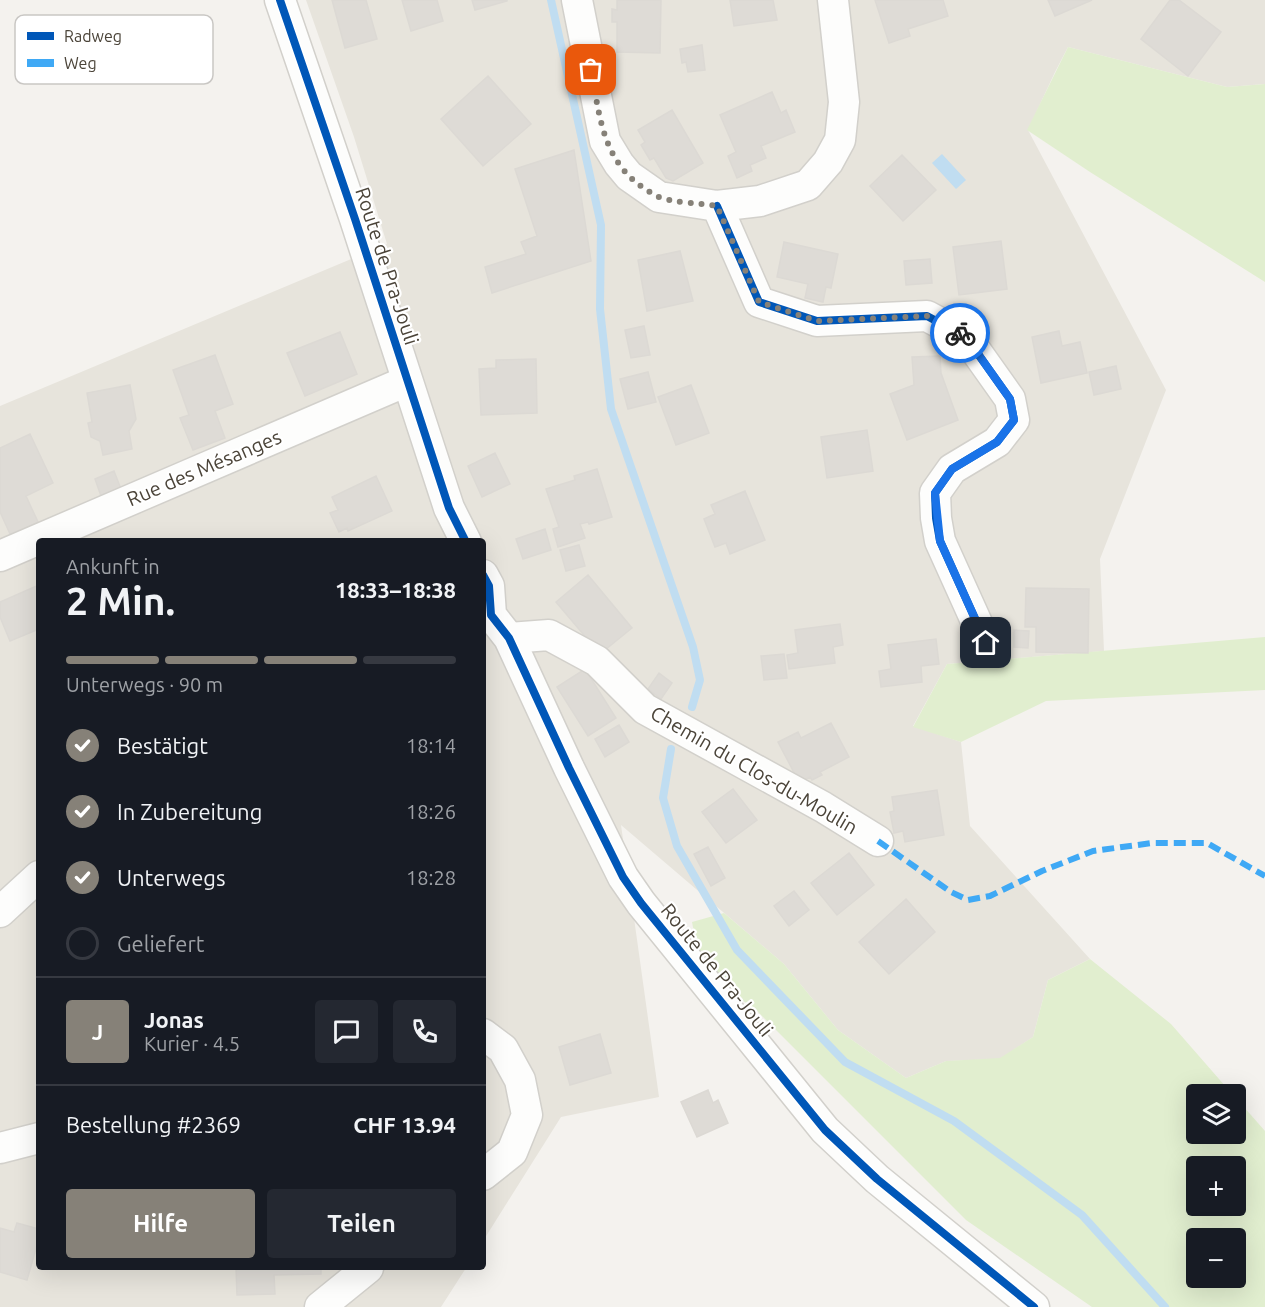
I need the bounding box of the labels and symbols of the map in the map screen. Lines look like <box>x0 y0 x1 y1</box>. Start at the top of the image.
legend <box>15 15 213 84</box>
text: Radweg <box>64 27 122 45</box>
pin <box>565 44 616 95</box>
text: Weg <box>64 54 97 72</box>
street label: Route de Pra-Jouli <box>351 184 424 348</box>
courier <box>930 303 990 363</box>
street label: Rue des Mésanges <box>123 425 284 510</box>
pin <box>960 617 1011 668</box>
street label: Chemin du Clos-du-Moulin <box>647 701 862 838</box>
street label: Route de Pra-Jouli <box>657 898 778 1041</box>

